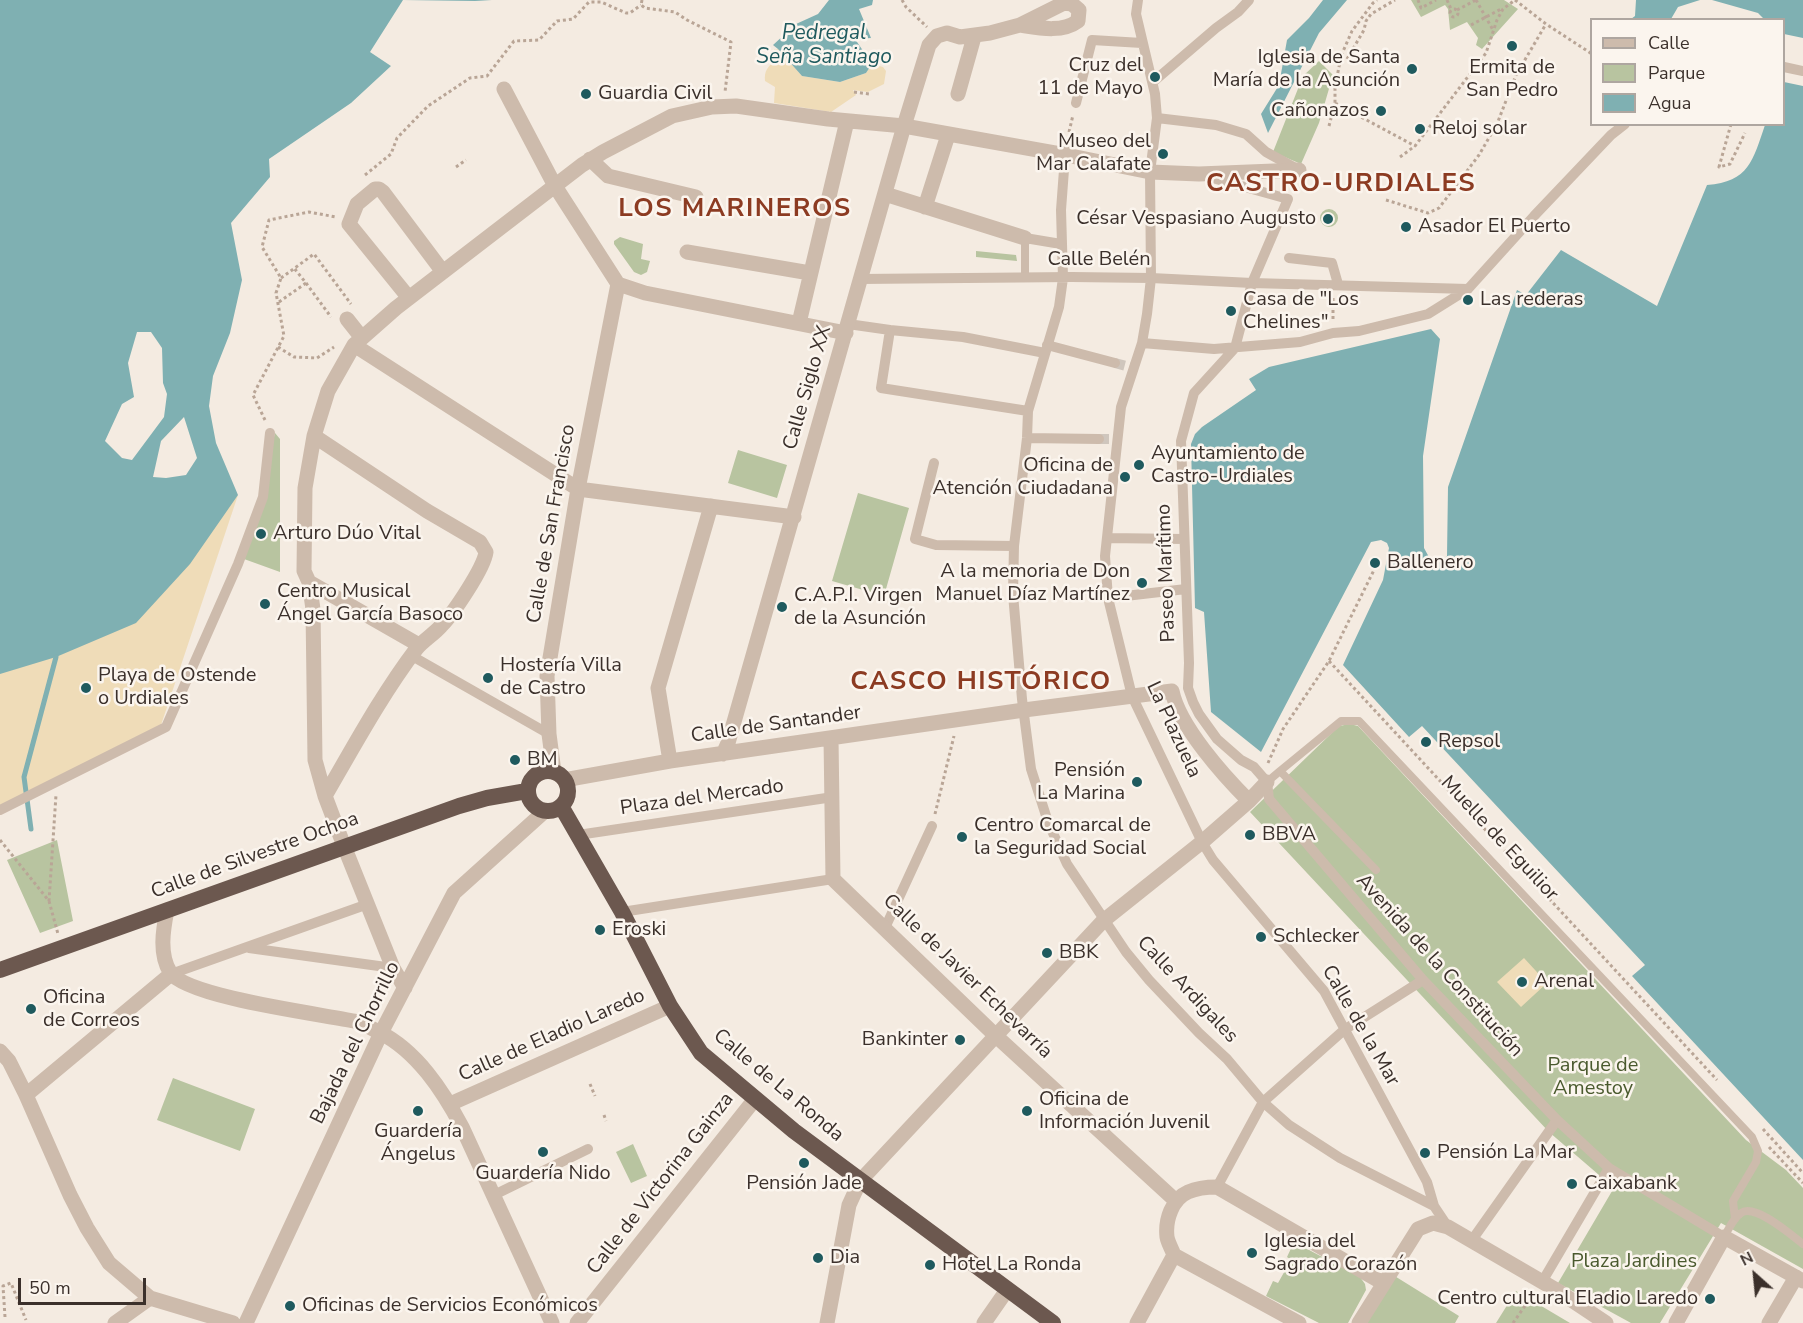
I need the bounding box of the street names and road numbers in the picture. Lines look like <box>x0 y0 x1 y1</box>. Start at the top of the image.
street label: Calle Belén <box>1047 248 1151 272</box>
street label: Calle Siglo XX <box>779 323 837 453</box>
street label: Calle de San Francisco <box>523 423 581 625</box>
street label: Paseo Marítimo <box>1153 503 1181 643</box>
street label: La Plazuela <box>1140 678 1206 782</box>
street label: Calle de Santander <box>689 701 863 749</box>
street label: Muelle de Eguilior <box>1435 772 1563 906</box>
street label: Plaza del Mercado <box>619 775 785 821</box>
street label: Calle de Silvestre Ochoa <box>148 807 362 905</box>
street label: Avenida de la Constitución <box>1350 869 1528 1063</box>
street label: Calle de Javier Echevarría <box>877 890 1057 1064</box>
street label: Calle Ardigales <box>1131 932 1243 1048</box>
street label: Bajada del Chorrillo <box>306 958 406 1128</box>
street label: Calle de la Mar <box>1316 961 1404 1091</box>
street label: Calle de Eladio Laredo <box>455 984 649 1088</box>
street label: Calle de La Ronda <box>708 1024 848 1148</box>
street label: Calle de Victorina Gainza <box>583 1088 739 1280</box>

